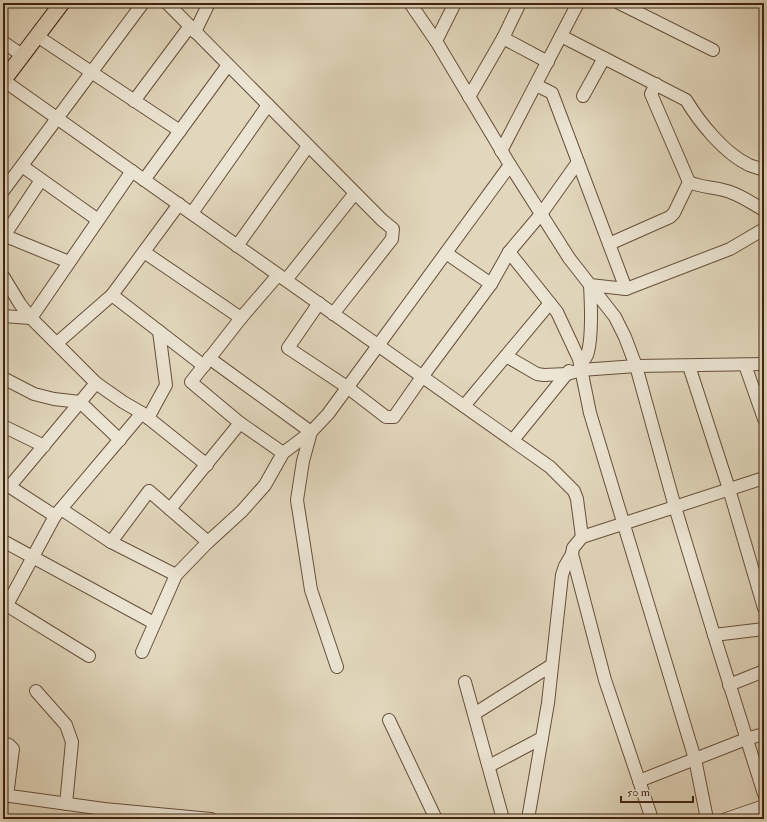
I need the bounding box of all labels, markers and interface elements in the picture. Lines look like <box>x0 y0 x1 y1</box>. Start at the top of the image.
scale bar <box>621 778 693 804</box>
text: 50 m <box>627 785 651 800</box>

